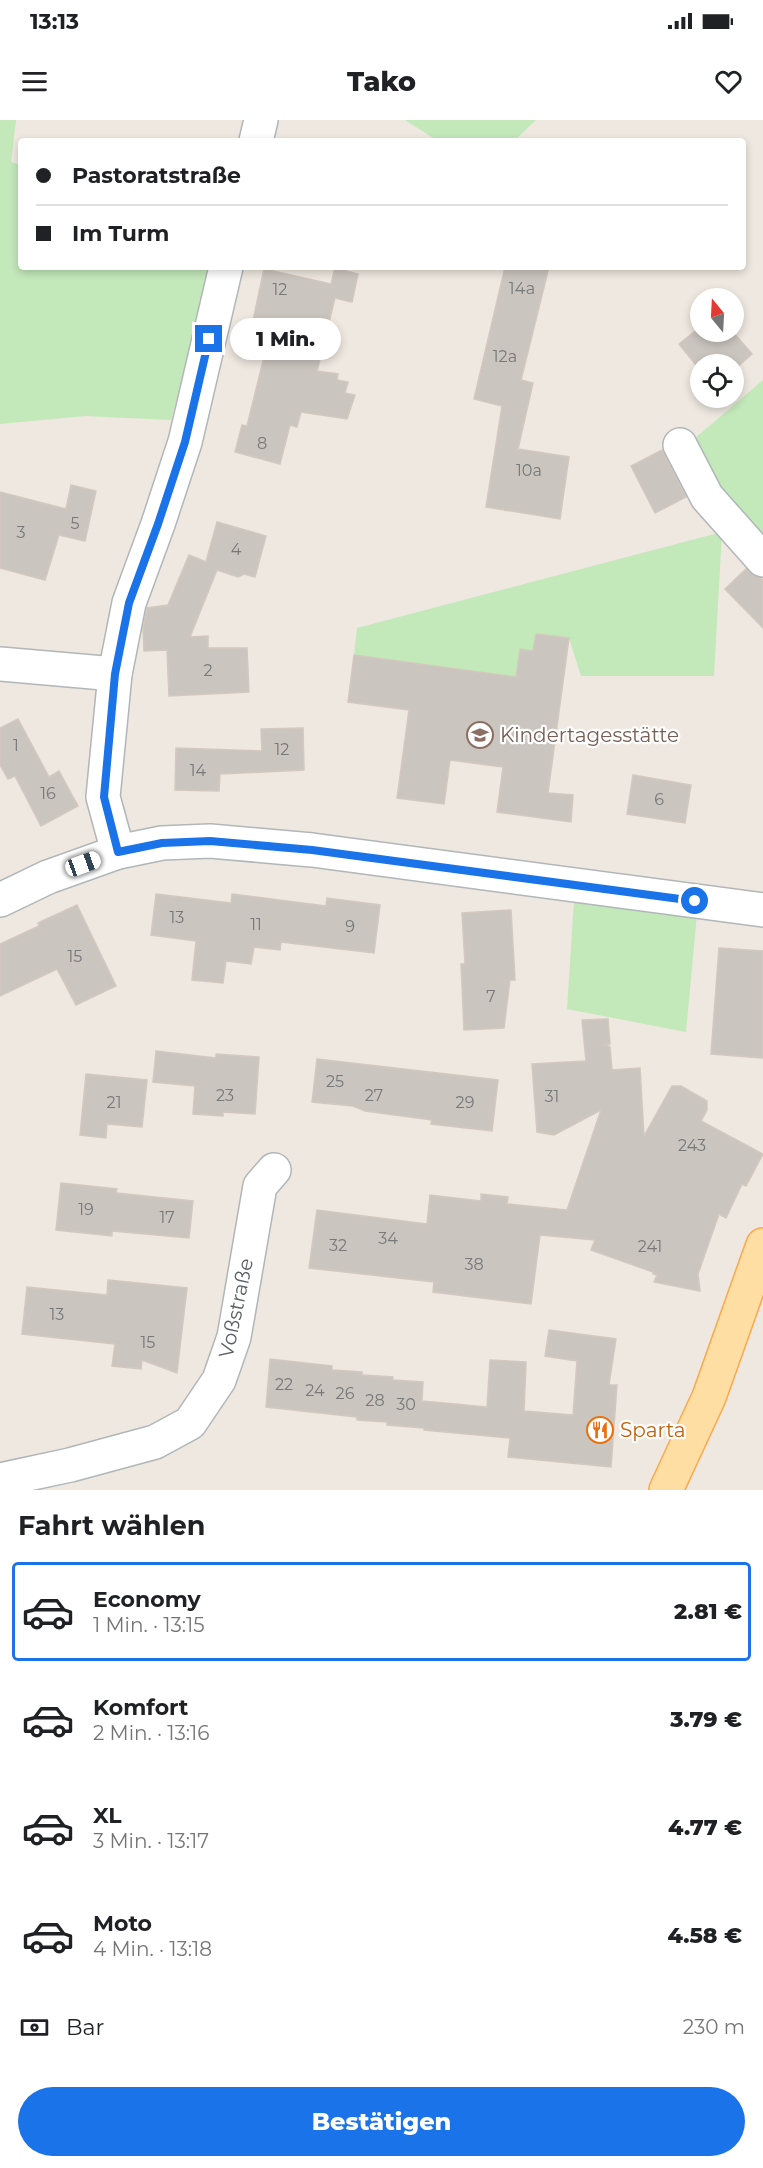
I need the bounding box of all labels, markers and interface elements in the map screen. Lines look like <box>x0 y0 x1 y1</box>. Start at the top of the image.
text: 13:13 <box>30 8 79 35</box>
icon: menu <box>18 65 51 98</box>
text: Tako <box>347 65 416 98</box>
icon: heart <box>712 65 745 98</box>
text: Pastoratstraße <box>72 162 241 189</box>
text: Im Turm <box>72 220 169 247</box>
house number: 14a <box>509 279 535 298</box>
house number: 12 <box>273 280 287 299</box>
north arrow <box>690 288 744 342</box>
map controls <box>690 288 744 408</box>
callout: 1 Min. <box>230 318 341 360</box>
route end <box>195 325 222 352</box>
text: 1 Min. <box>256 327 315 351</box>
house number: 12a <box>493 347 517 366</box>
button: locate <box>690 354 744 408</box>
house number: 8 <box>257 434 267 453</box>
house number: 10a <box>516 461 542 480</box>
house number: 5 <box>70 514 80 533</box>
house number: 3 <box>16 523 26 542</box>
house number: 4 <box>231 540 242 559</box>
house number: 2 <box>203 661 213 680</box>
school or university icon: Kindertagesstätte <box>465 720 495 750</box>
place label: Kindertagesstätte <box>500 723 679 747</box>
house number: 1 <box>13 736 19 755</box>
house number: 12 <box>275 740 289 759</box>
house number: 14 <box>190 761 207 780</box>
house number: 16 <box>40 784 56 803</box>
house number: 6 <box>654 790 664 809</box>
car <box>63 849 103 879</box>
route start <box>681 887 708 914</box>
house number: 13 <box>170 908 184 927</box>
house number: 11 <box>250 915 262 934</box>
house number: 9 <box>345 917 355 936</box>
house number: 15 <box>68 947 82 966</box>
house number: 7 <box>486 987 496 1006</box>
house number: 25 <box>326 1072 344 1091</box>
house number: 23 <box>216 1086 234 1105</box>
house number: 27 <box>365 1086 383 1105</box>
house number: 31 <box>545 1087 559 1106</box>
house number: 21 <box>107 1093 121 1112</box>
house number: 29 <box>456 1093 474 1112</box>
house number: 243 <box>678 1136 706 1155</box>
house number: 19 <box>78 1200 94 1219</box>
house number: 17 <box>159 1208 175 1227</box>
house number: 34 <box>378 1229 398 1248</box>
house number: 32 <box>329 1236 347 1255</box>
house number: 241 <box>638 1237 662 1256</box>
house number: 38 <box>464 1255 484 1274</box>
street label: Voßstraße <box>214 1256 258 1360</box>
house number: 13 <box>50 1305 64 1324</box>
house number: 15 <box>141 1333 155 1352</box>
house number: 22 <box>275 1375 293 1394</box>
house number: 24 <box>305 1381 325 1400</box>
house number: 26 <box>336 1384 355 1403</box>
house number: 28 <box>365 1391 385 1410</box>
house number: 30 <box>396 1395 416 1414</box>
restaurant icon: Sparta <box>585 1415 615 1445</box>
place label: Sparta <box>620 1418 685 1442</box>
text: Fahrt wählen <box>18 1509 205 1542</box>
icon: car <box>21 1585 75 1639</box>
text: Economy <box>93 1586 201 1613</box>
text: 2.81 € <box>674 1598 742 1625</box>
text: 1 Min. · 13:15 <box>93 1613 205 1637</box>
icon: car <box>21 1693 75 1747</box>
text: Komfort <box>93 1694 188 1721</box>
text: 3.79 € <box>670 1706 742 1733</box>
text: 2 Min. · 13:16 <box>93 1721 210 1745</box>
icon: car <box>21 1801 75 1855</box>
text: XL <box>93 1802 122 1829</box>
text: 4.77 € <box>668 1814 742 1841</box>
text: 3 Min. · 13:17 <box>93 1829 209 1853</box>
icon: car <box>21 1909 75 1963</box>
text: Moto <box>93 1910 152 1937</box>
text: 4.58 € <box>667 1922 742 1949</box>
text: 4 Min. · 13:18 <box>93 1937 212 1961</box>
icon: cash <box>18 2011 51 2044</box>
text: Bar <box>66 2014 104 2041</box>
text: 230 m <box>683 2015 745 2039</box>
button: Bestätigen <box>18 2087 745 2156</box>

